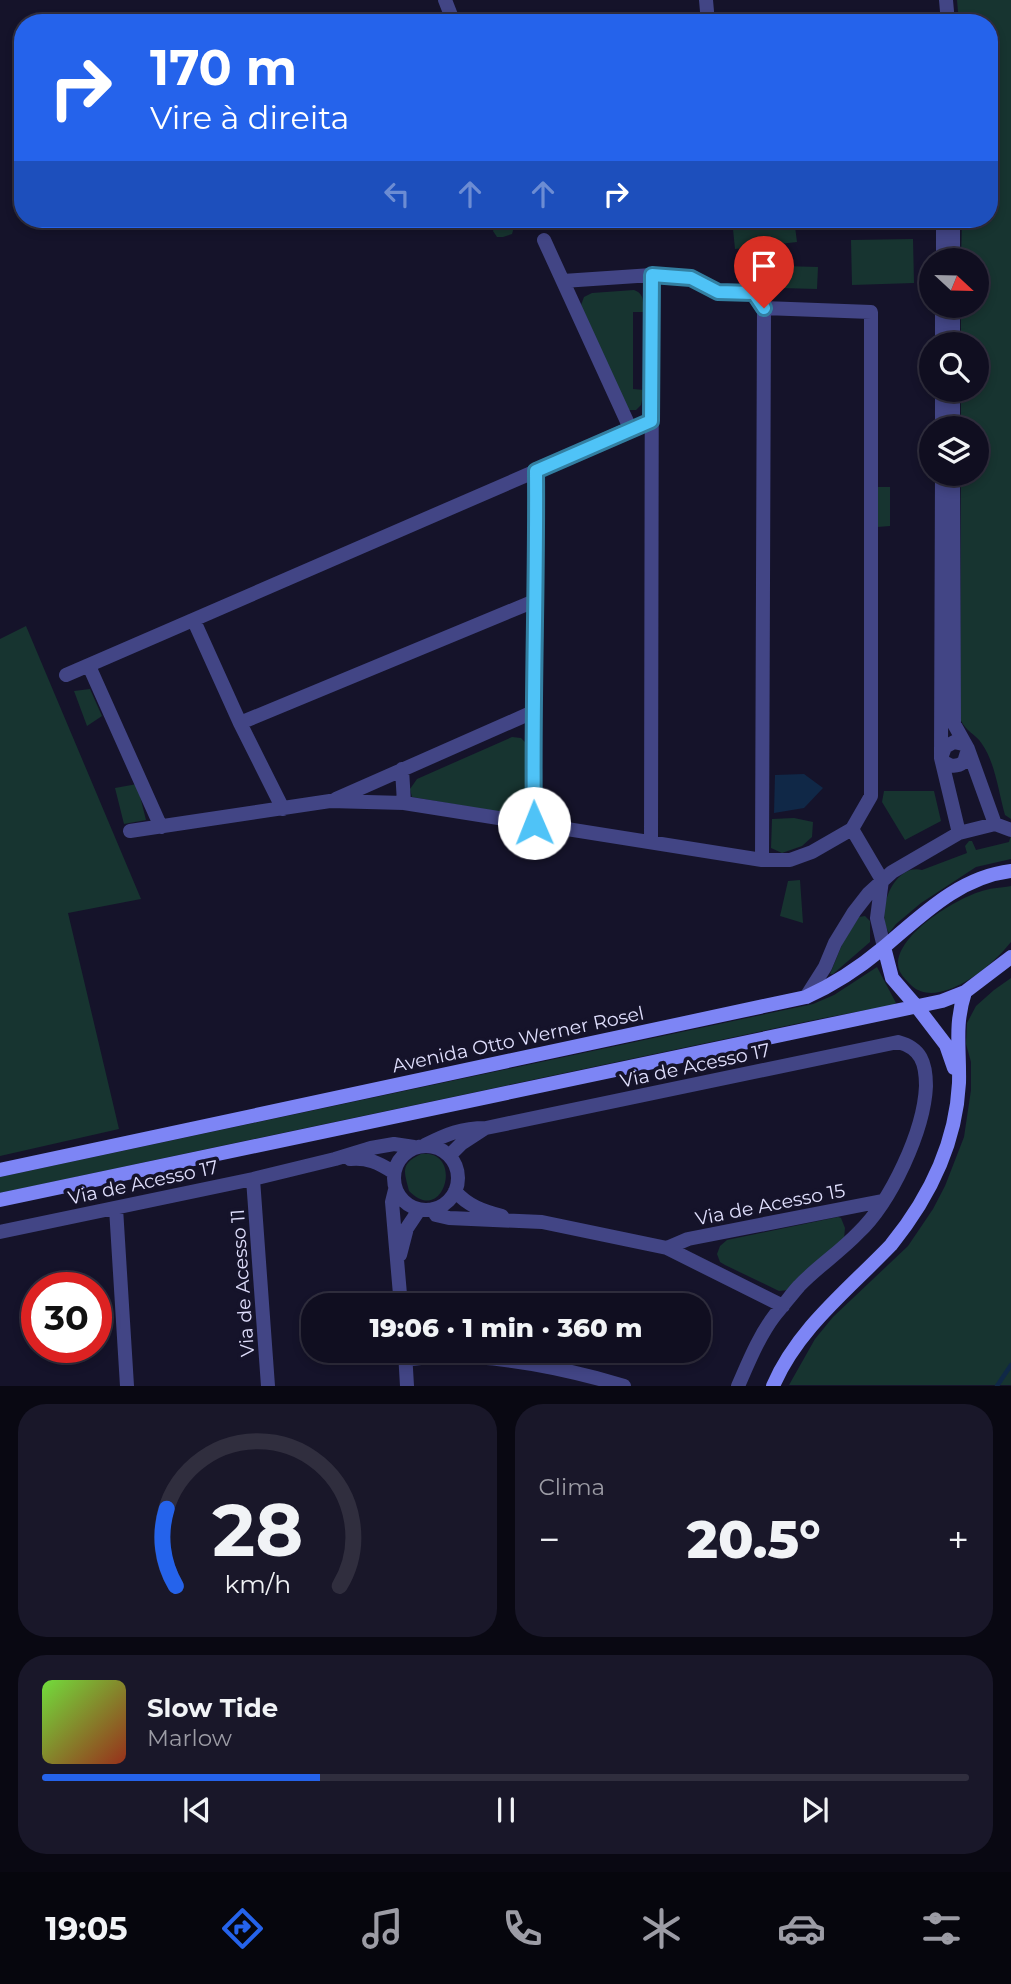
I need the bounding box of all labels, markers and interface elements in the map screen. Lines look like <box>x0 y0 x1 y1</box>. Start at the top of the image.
text: 170 m <box>150 38 297 97</box>
icon: right <box>35 42 126 133</box>
text: Vire à direita <box>150 98 349 137</box>
icon: left <box>378 175 416 213</box>
icon: ahead <box>451 175 489 213</box>
icon: ahead <box>524 175 562 213</box>
icon: right <box>597 175 635 213</box>
pin <box>734 236 794 308</box>
icon: arrive <box>745 247 783 285</box>
north arrow <box>919 248 989 318</box>
map controls <box>919 248 989 486</box>
button: search <box>919 332 989 402</box>
button: layers <box>919 416 989 486</box>
position arrow <box>497 786 571 860</box>
street label: Avenida Otto Werner Rosel <box>390 1002 646 1077</box>
street label: Via de Acesso 17 <box>618 1038 772 1093</box>
street label: Via de Acesso 17 <box>66 1155 220 1210</box>
street label: Via de Acesso 15 <box>693 1179 847 1230</box>
street label: Via de Acesso 11 <box>226 1208 259 1358</box>
speed limit sign: 30 <box>21 1272 112 1363</box>
text: 19:06 · 1 min · 360 m <box>369 1312 643 1344</box>
text: Clima <box>539 1473 605 1501</box>
text: 28 <box>212 1487 303 1575</box>
text: 20.5° <box>687 1508 821 1571</box>
text: − <box>539 1516 560 1563</box>
text: + <box>947 1516 969 1563</box>
text: km/h <box>224 1569 291 1599</box>
text: Slow Tide <box>147 1692 278 1724</box>
text: Marlow <box>147 1724 232 1752</box>
icon: previous <box>178 1791 216 1829</box>
icon: pause <box>487 1791 525 1829</box>
icon: next <box>796 1791 834 1829</box>
icon: directions <box>218 1904 267 1953</box>
icon: music <box>358 1904 407 1953</box>
icon: phone <box>498 1904 547 1953</box>
icon: climate <box>637 1904 686 1953</box>
icon: car <box>777 1904 826 1953</box>
icon: filters <box>917 1904 966 1953</box>
text: 19:05 <box>45 1909 127 1948</box>

